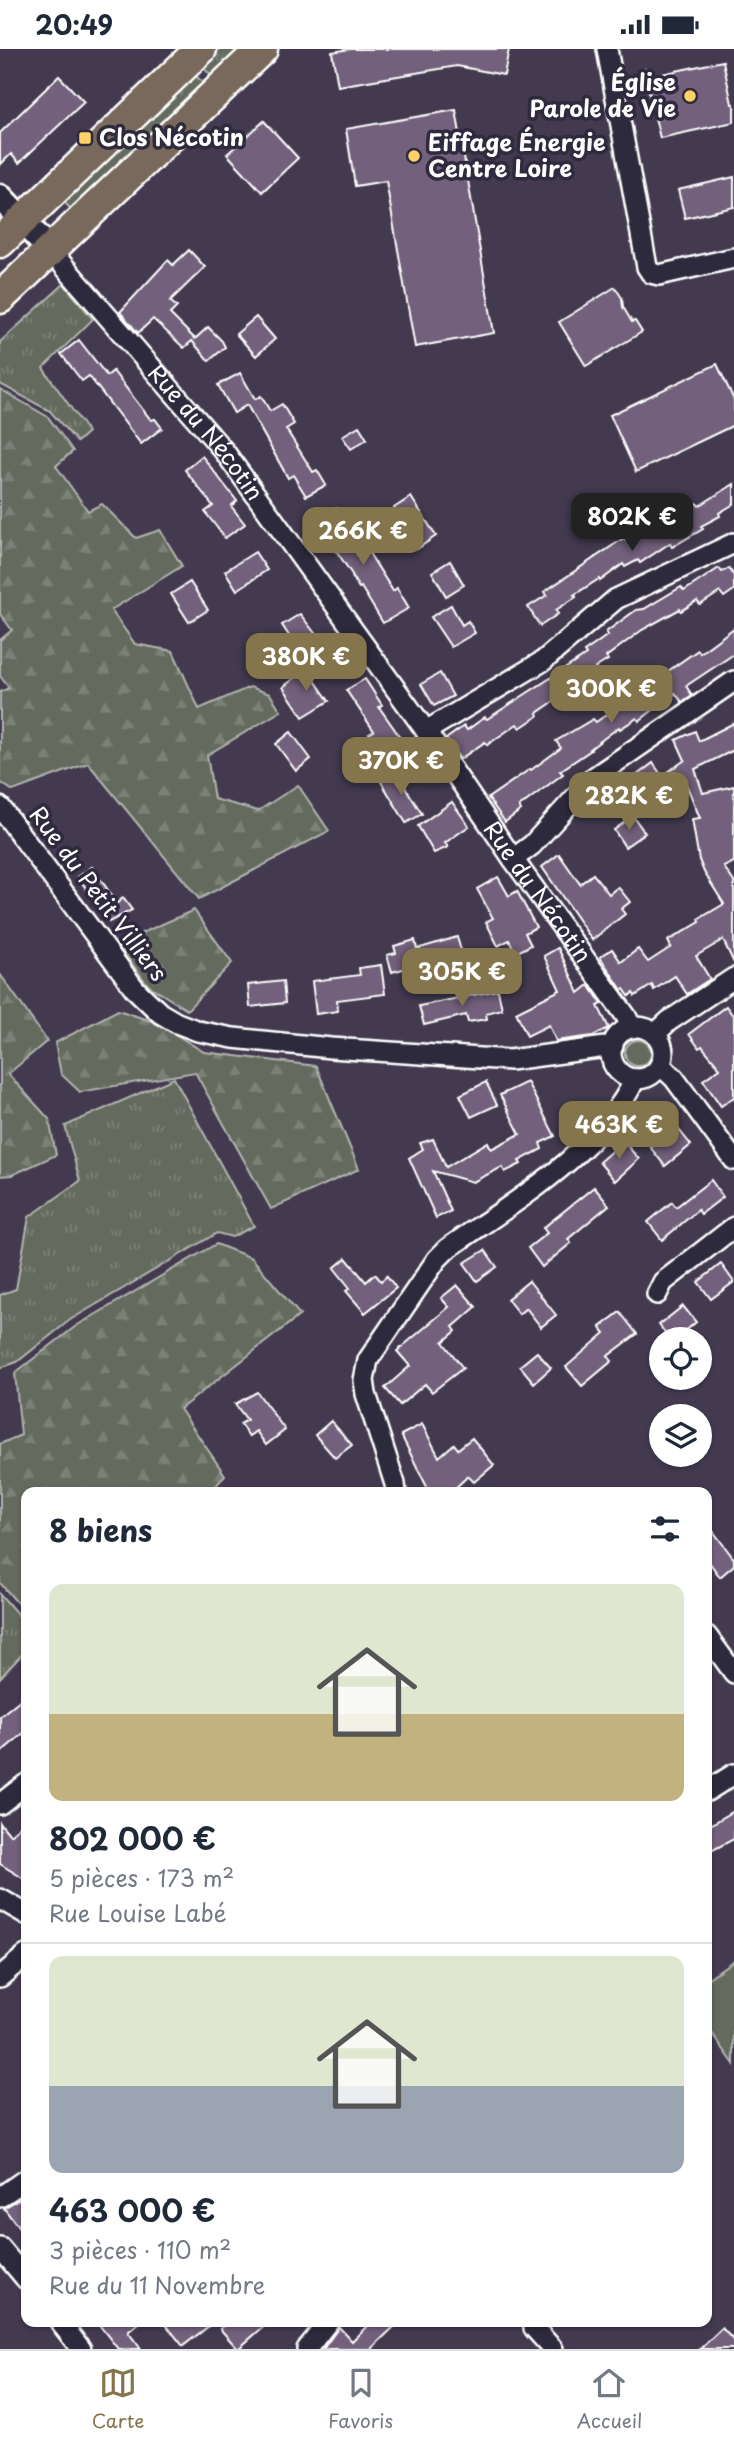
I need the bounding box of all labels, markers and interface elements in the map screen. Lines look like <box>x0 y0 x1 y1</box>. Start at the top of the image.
text: 20:49 <box>35 5 113 44</box>
place label: Église Parole de Vie <box>530 64 677 125</box>
marker: Église Parole de Vie <box>682 88 698 104</box>
place label: Clos Nécotin <box>99 119 244 154</box>
place label: Eiffage Énergie Centre Loire <box>428 124 606 185</box>
marker: Clos Nécotin <box>77 130 93 146</box>
marker: Eiffage Énergie Centre Loire <box>406 148 422 164</box>
street label: Rue du Nécotin <box>140 356 273 507</box>
pin: 802K € <box>575 493 689 553</box>
text: 802K € <box>587 498 677 533</box>
pin: 266K € <box>306 507 420 567</box>
text: 266K € <box>318 512 408 547</box>
pin: 380K € <box>249 633 363 693</box>
text: 380K € <box>262 638 350 673</box>
pin: 300K € <box>554 665 668 725</box>
text: 300K € <box>566 670 656 705</box>
pin: 370K € <box>344 737 458 797</box>
text: 370K € <box>358 742 444 777</box>
pin: 282K € <box>572 773 686 832</box>
text: 282K € <box>585 777 673 812</box>
street label: Rue du Petit Villiers <box>22 798 177 988</box>
street label: Rue du Nécotin <box>476 813 601 969</box>
pin: 305K € <box>405 949 519 1008</box>
text: 305K € <box>418 953 506 988</box>
pin: 463K € <box>562 1101 676 1161</box>
text: 463K € <box>575 1106 663 1141</box>
map controls <box>649 1327 712 1467</box>
button: locate <box>649 1327 712 1390</box>
button: layers <box>649 1404 712 1467</box>
text: 8 biens <box>49 1507 152 1552</box>
icon: filters <box>646 1510 684 1548</box>
icon: home <box>304 1629 430 1755</box>
text: 802 000 € <box>49 1815 216 1860</box>
text: 5 pièces · 173 m² <box>49 1860 234 1895</box>
text: Rue Louise Labé <box>49 1895 227 1930</box>
icon: home <box>304 2001 430 2127</box>
text: 463 000 € <box>49 2187 215 2232</box>
text: 3 pièces · 110 m² <box>49 2232 231 2267</box>
text: Rue du 11 Novembre <box>49 2267 265 2302</box>
tab: Carte <box>92 2364 144 2434</box>
tab: Favoris <box>328 2364 393 2434</box>
tab: Accueil <box>577 2364 642 2434</box>

